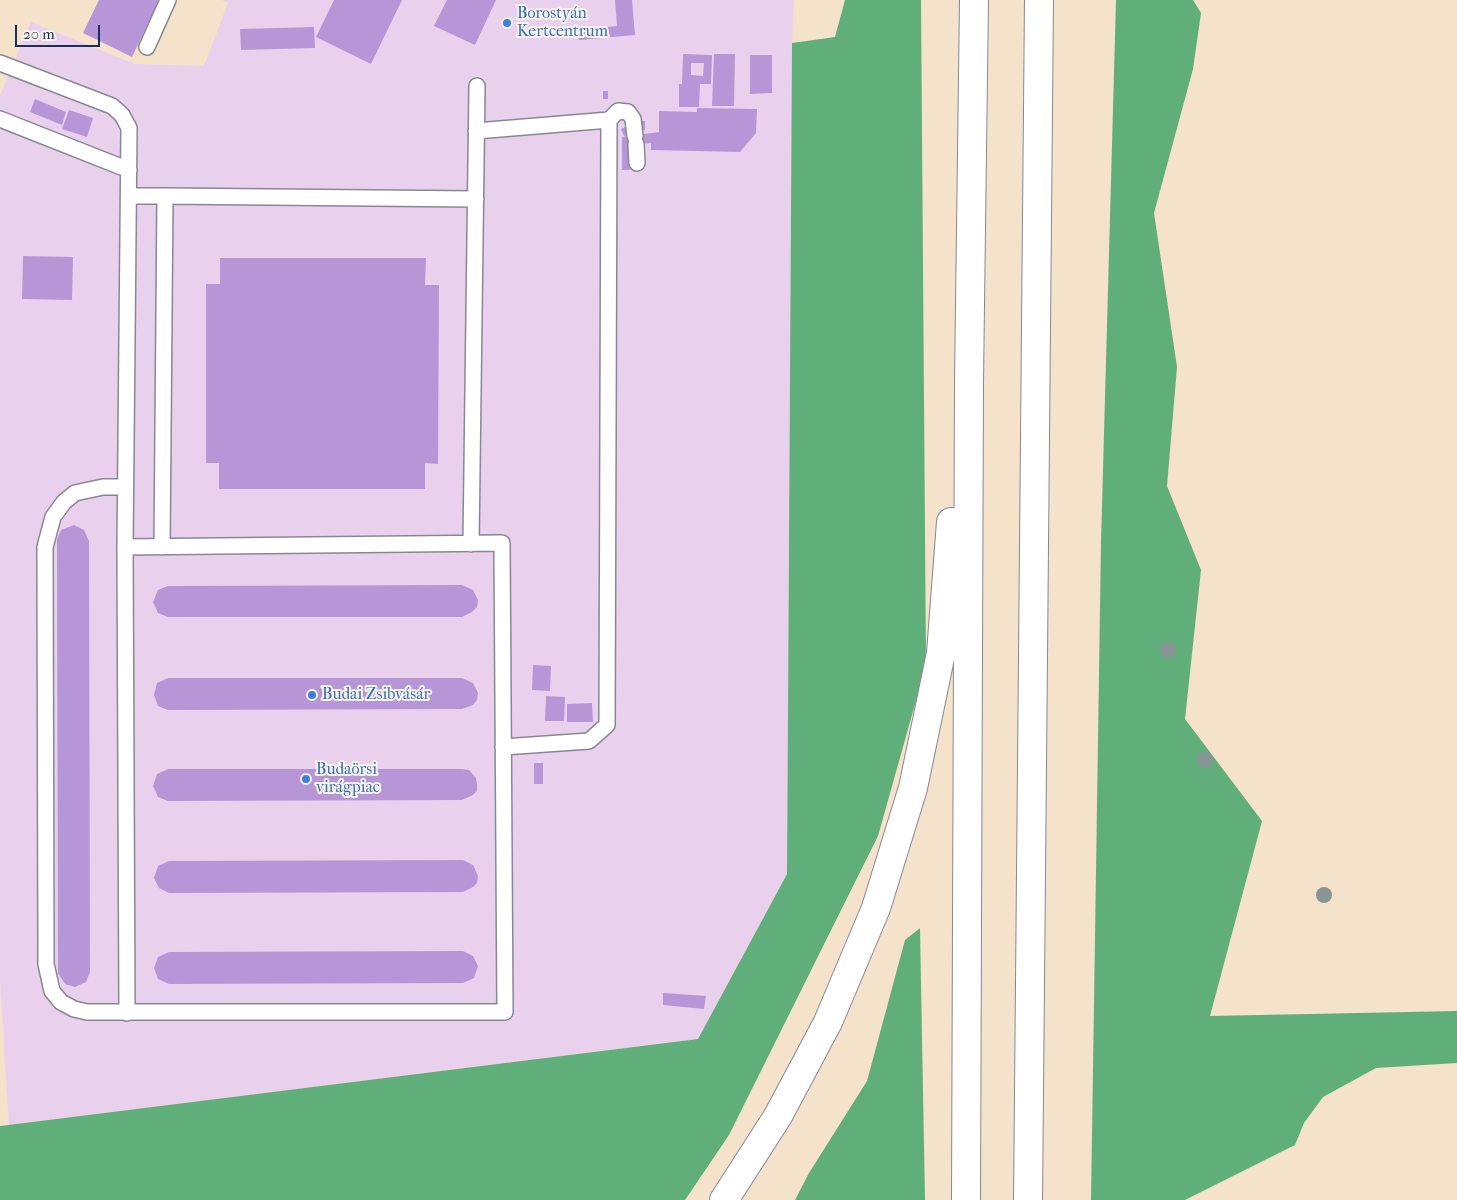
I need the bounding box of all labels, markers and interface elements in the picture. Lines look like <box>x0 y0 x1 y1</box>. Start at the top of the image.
place label: Borostyán Kertcentrum <box>517 4 608 42</box>
scale bar <box>18 15 102 47</box>
marker: Borostyán Kertcentrum <box>501 17 513 29</box>
text: 20 m <box>23 25 55 43</box>
place label: Budai Zsibvásár <box>322 685 430 705</box>
marker: Budai Zsibvásár <box>306 689 318 701</box>
place label: Budaörsi virágpiac <box>316 760 380 798</box>
marker: Budaörsi virágpiac <box>300 773 312 785</box>

